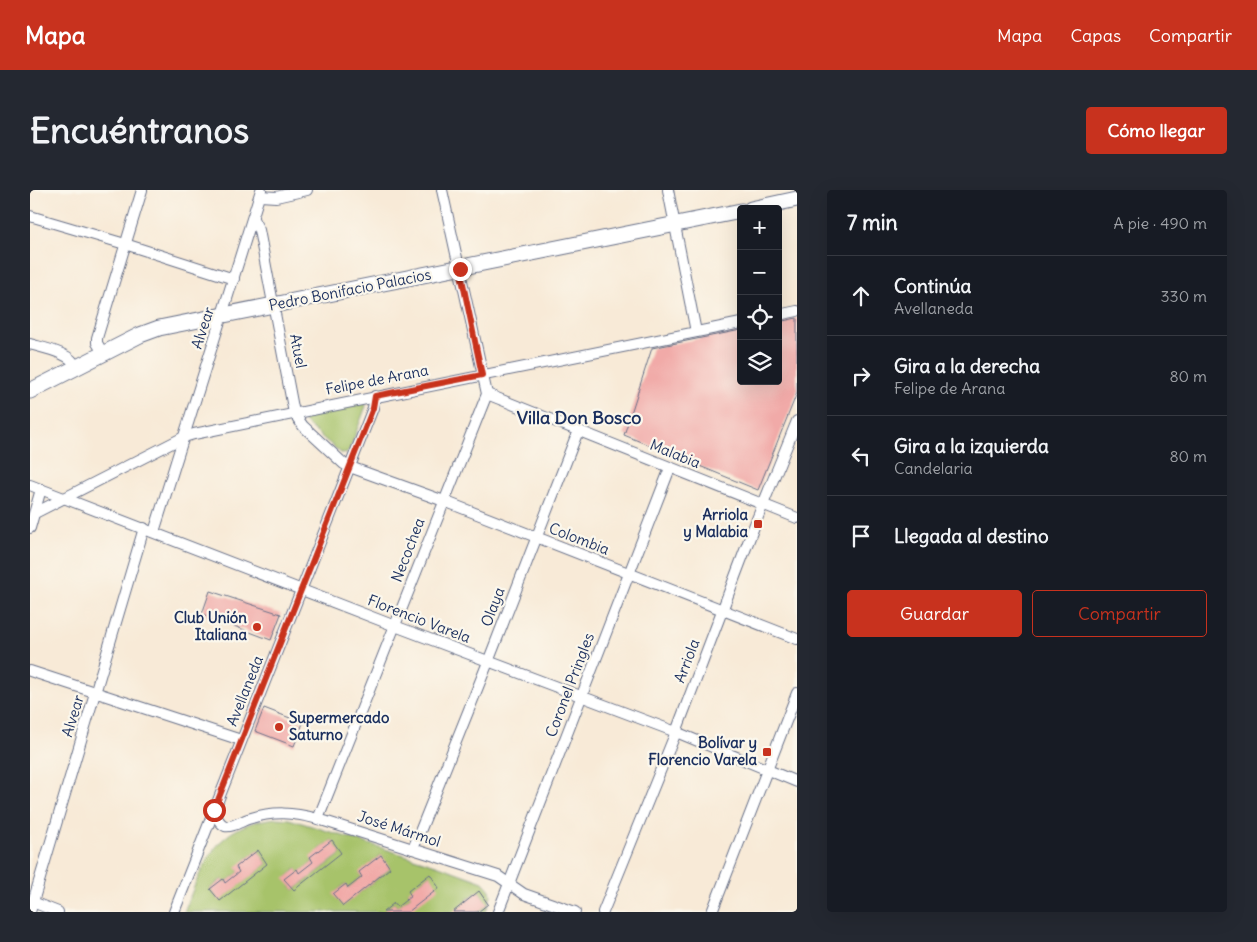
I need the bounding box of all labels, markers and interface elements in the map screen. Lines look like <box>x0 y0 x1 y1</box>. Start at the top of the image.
text: Mapa <box>25 20 85 50</box>
text: Mapa <box>997 24 1042 47</box>
text: Capas <box>1070 24 1121 47</box>
text: Compartir <box>1149 24 1232 47</box>
button: Cómo llegar <box>1086 107 1227 154</box>
text: Encuéntranos <box>30 108 249 152</box>
map controls <box>737 205 782 385</box>
button: + <box>737 205 782 250</box>
text: 7 min <box>847 209 898 236</box>
text: A pie · 490 m <box>1114 213 1207 233</box>
button: − <box>737 250 782 295</box>
route end <box>449 258 472 281</box>
street label: Pedro Bonifacio Palacios <box>267 264 433 315</box>
text: Continúa <box>894 274 971 298</box>
icon: ahead <box>847 282 875 310</box>
text: 330 m <box>1160 286 1207 306</box>
button: locate <box>737 295 782 340</box>
text: Avellaneda <box>894 298 973 318</box>
street label: Alvear <box>187 304 218 351</box>
street label: Atuel <box>286 332 311 370</box>
button: layers <box>737 340 782 385</box>
text: Gira a la derecha <box>894 354 1040 378</box>
street label: Felipe de Arana <box>324 360 430 399</box>
icon: right <box>847 362 875 390</box>
text: 80 m <box>1169 366 1207 386</box>
text: Felipe de Arana <box>894 378 1005 398</box>
district label: Villa Don Bosco <box>517 406 641 429</box>
text: Gira a la izquierda <box>894 434 1049 458</box>
street label: Malabia <box>647 435 704 472</box>
icon: left <box>847 442 875 470</box>
text: 80 m <box>1169 446 1207 466</box>
text: Candelaria <box>894 458 973 478</box>
place label: Arriola y Malabia <box>683 505 748 542</box>
street label: Necochea <box>387 515 429 585</box>
street label: Colombia <box>546 518 613 559</box>
marker: Arriola y Malabia <box>752 518 764 530</box>
icon: arrive <box>847 522 875 550</box>
text: Llegada al destino <box>894 524 1049 548</box>
street label: Olaya <box>476 584 509 629</box>
street label: Florencio Varela <box>365 590 474 647</box>
button: Guardar <box>847 590 1022 637</box>
button: Compartir <box>1032 590 1207 637</box>
place label: Club Unión Italiana <box>174 608 247 644</box>
marker: Club Unión Italiana <box>251 621 263 633</box>
street label: Coronel Pringles <box>541 630 598 740</box>
street label: Arriola <box>669 636 704 686</box>
street label: Avellaneda <box>222 652 267 729</box>
street label: Alvear <box>57 692 88 739</box>
place label: Supermercado Saturno <box>289 708 390 744</box>
marker: Supermercado Saturno <box>273 721 285 733</box>
place label: Bolívar y Florencio Varela <box>648 733 757 769</box>
marker: Bolívar y Florencio Varela <box>761 746 773 758</box>
route start <box>203 799 226 822</box>
street label: José Mármol <box>355 806 443 851</box>

